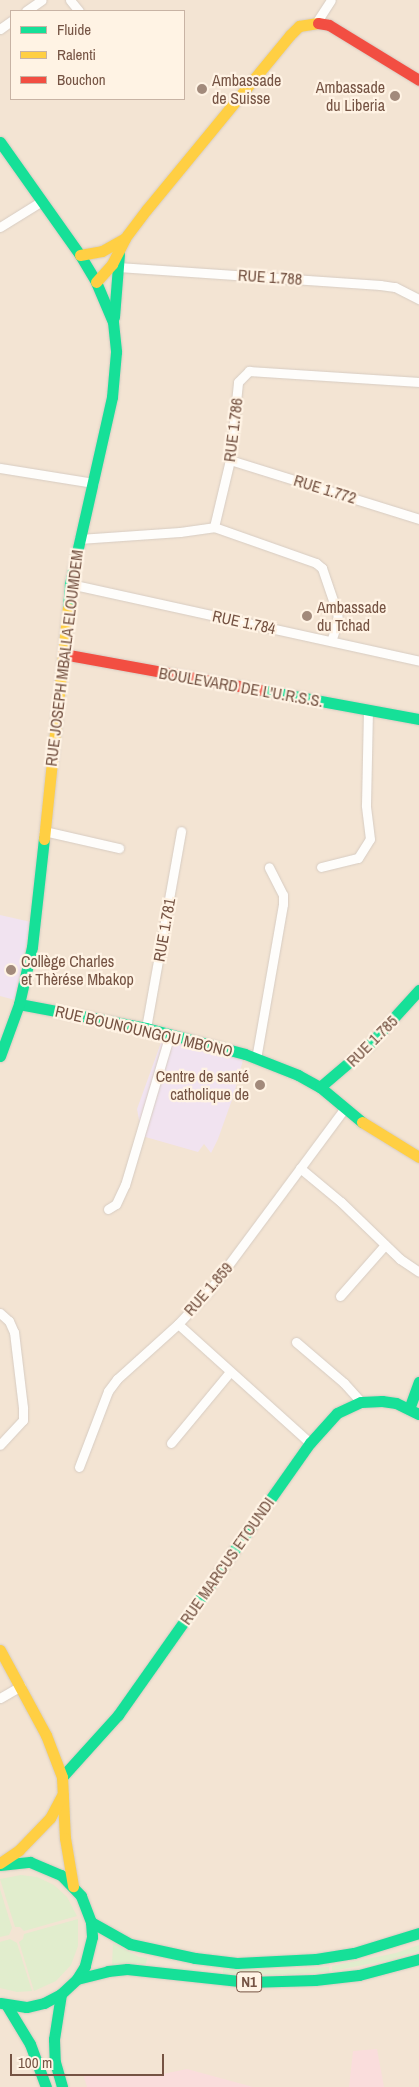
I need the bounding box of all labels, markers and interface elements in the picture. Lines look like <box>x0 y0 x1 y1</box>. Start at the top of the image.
legend <box>10 10 185 100</box>
text: Fluide <box>57 19 91 40</box>
text: Ralenti <box>57 44 96 65</box>
text: Bouchon <box>57 69 106 90</box>
place label: Ambassade de Suisse <box>212 70 281 108</box>
place label: Ambassade du Liberia <box>316 77 385 115</box>
marker: Ambassade de Suisse <box>196 83 208 95</box>
marker: Ambassade du Liberia <box>389 90 401 102</box>
street label: RUE 1.788 <box>237 265 303 289</box>
street label: RUE 1.786 <box>220 397 246 463</box>
street label: RUE 1.772 <box>292 470 358 508</box>
street label: RUE JOSEPH MBALLA ELOUMDEM <box>41 548 87 768</box>
place label: Ambassade du Tchad <box>317 597 386 635</box>
street label: RUE 1.784 <box>211 606 277 638</box>
marker: Ambassade du Tchad <box>301 610 313 622</box>
street label: BOULEVARD DE L'U.R.S.S. <box>157 663 325 711</box>
street label: RUE 1.781 <box>149 897 179 963</box>
place label: Collège Charles et Thèrése Mbakop <box>21 951 134 989</box>
marker: Collège Charles et Thèrése Mbakop <box>5 964 17 976</box>
street label: RUE BOUNOUNGOU MBONO <box>53 1001 235 1061</box>
street label: RUE 1.785 <box>343 1012 401 1070</box>
place label: Centre de santé catholique de <box>156 1066 249 1104</box>
marker: Centre de santé catholique de <box>253 1078 267 1092</box>
street label: RUE 1.859 <box>180 1258 236 1320</box>
street label: RUE MARCUS ETOUNDI <box>176 1494 278 1628</box>
road number: N1 <box>235 1970 263 1994</box>
scale bar <box>12 2044 166 2076</box>
text: 100 m <box>18 2052 52 2073</box>

